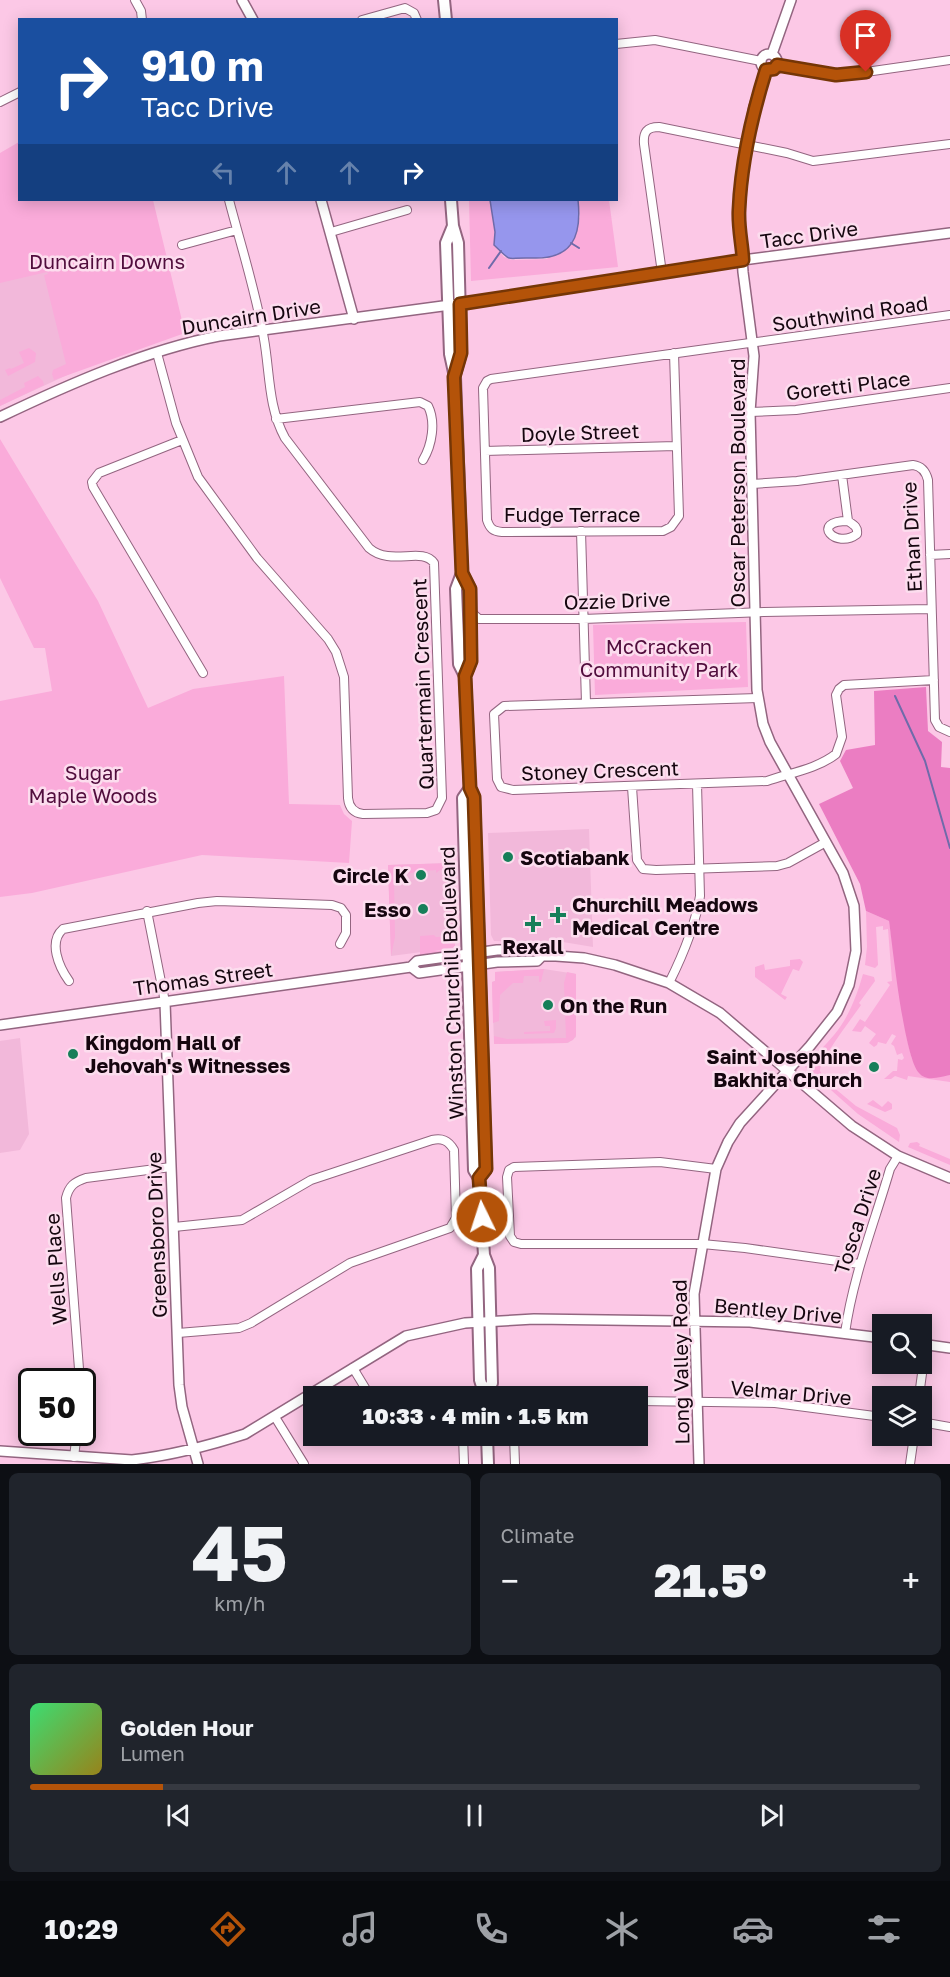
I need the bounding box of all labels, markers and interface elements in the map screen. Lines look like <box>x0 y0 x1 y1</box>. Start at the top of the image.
pin <box>840 10 891 72</box>
icon: arrive <box>849 19 882 52</box>
text: 910 m <box>141 40 264 90</box>
icon: right <box>42 42 120 120</box>
text: Tacc Drive <box>141 91 274 123</box>
icon: left <box>207 156 240 189</box>
icon: ahead <box>270 156 303 189</box>
icon: ahead <box>333 156 366 189</box>
icon: right <box>396 156 429 189</box>
street label: Tacc Drive <box>759 215 859 253</box>
park label: Duncairn Downs <box>29 249 185 273</box>
street label: Southwind Road <box>771 290 929 336</box>
street label: Duncairn Drive <box>180 293 322 339</box>
street label: Oscar Peterson Boulevard <box>725 359 749 607</box>
street label: Goretti Place <box>785 365 911 405</box>
street label: Doyle Street <box>520 418 640 446</box>
street label: Ethan Drive <box>896 481 926 593</box>
street label: Fudge Terrace <box>504 502 640 526</box>
street label: Quartermain Crescent <box>406 578 438 790</box>
street label: Ozzie Drive <box>563 586 671 614</box>
park label: McCracken Community Park <box>580 634 738 681</box>
street label: Stoney Crescent <box>521 755 679 785</box>
park label: Sugar Maple Woods <box>29 760 157 807</box>
place label: Scotiabank <box>520 845 630 869</box>
street label: Winston Churchill Boulevard <box>434 846 468 1120</box>
marker: Scotiabank <box>501 850 515 864</box>
place label: Circle K <box>332 863 409 887</box>
marker: Circle K <box>414 868 428 882</box>
place label: Churchill Meadows Medical Centre <box>572 892 758 939</box>
place label: Esso <box>364 897 411 921</box>
marker: Esso <box>416 902 430 916</box>
marker: Churchill Meadows Medical Centre <box>549 906 567 924</box>
marker: Rexall <box>526 917 540 931</box>
place label: Rexall <box>502 934 564 958</box>
street label: Thomas Street <box>132 956 274 1000</box>
place label: On the Run <box>560 993 667 1017</box>
marker: On the Run <box>541 998 555 1012</box>
place label: Kingdom Hall of Jehovah's Witnesses <box>85 1030 291 1077</box>
place label: Saint Josephine Bakhita Church <box>706 1044 862 1091</box>
marker: Kingdom Hall of Jehovah's Witnesses <box>66 1047 80 1061</box>
marker: Saint Josephine Bakhita Church <box>867 1060 881 1074</box>
street label: Greensboro Drive <box>141 1151 171 1319</box>
street label: Tosca Drive <box>829 1165 885 1277</box>
position arrow <box>450 1185 514 1249</box>
street label: Wells Place <box>39 1212 71 1326</box>
street label: Long Valley Road <box>667 1279 693 1445</box>
street label: Bentley Drive <box>713 1292 843 1328</box>
map controls <box>872 1314 932 1446</box>
button: search <box>872 1314 932 1374</box>
speed limit sign: 50 <box>18 1368 96 1446</box>
street label: Velmar Drive <box>729 1375 853 1409</box>
button: layers <box>872 1386 932 1446</box>
text: 10:33 · 4 min · 1.5 km <box>363 1402 588 1429</box>
text: 45 <box>192 1505 288 1598</box>
text: Climate <box>501 1523 574 1547</box>
text: 21.5° <box>654 1553 766 1607</box>
text: − <box>501 1561 519 1600</box>
text: + <box>902 1561 920 1600</box>
text: km/h <box>214 1591 265 1615</box>
text: Golden Hour <box>120 1714 254 1741</box>
text: Lumen <box>120 1741 185 1765</box>
icon: previous <box>162 1799 195 1832</box>
icon: pause <box>458 1799 491 1832</box>
icon: next <box>755 1799 788 1832</box>
icon: directions <box>207 1908 249 1950</box>
icon: music <box>339 1908 381 1950</box>
icon: phone <box>470 1908 512 1950</box>
icon: climate <box>601 1908 643 1950</box>
icon: car <box>732 1908 774 1950</box>
icon: filters <box>863 1908 905 1950</box>
text: 10:29 <box>45 1913 118 1945</box>

